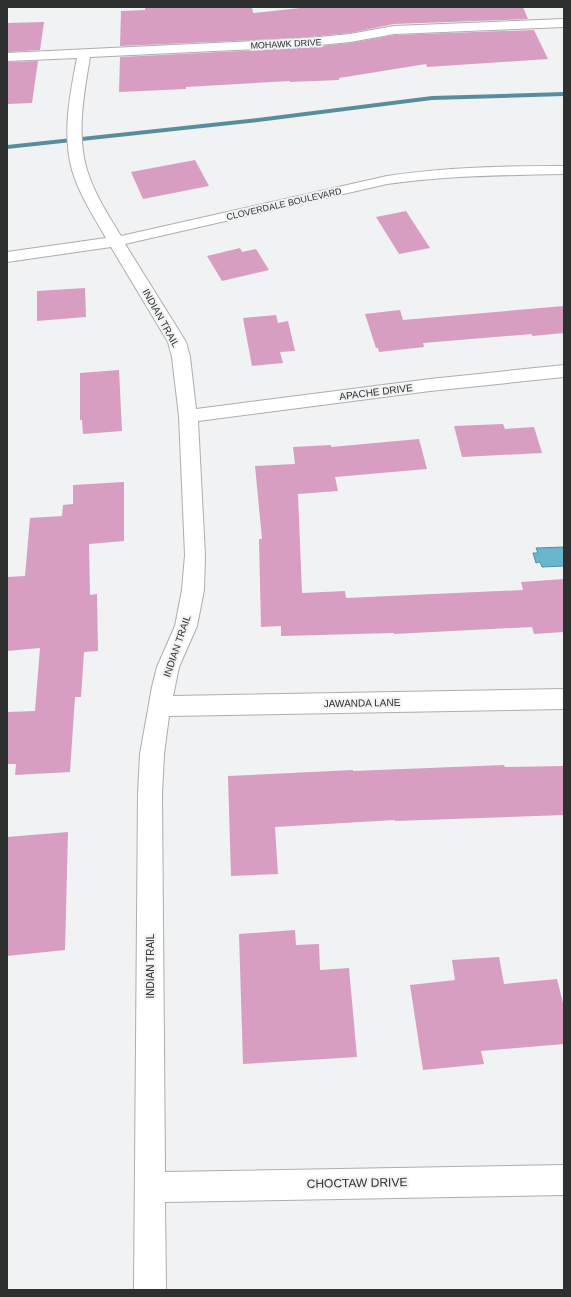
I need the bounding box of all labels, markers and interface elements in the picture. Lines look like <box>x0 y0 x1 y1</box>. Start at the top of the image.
street label: MOHAWK DRIVE <box>250 37 322 51</box>
street label: CLOVERDALE BOULEVARD <box>225 186 343 222</box>
street label: INDIAN TRAIL <box>140 287 182 349</box>
street label: APACHE DRIVE <box>339 382 414 402</box>
street label: INDIAN TRAIL <box>161 613 193 678</box>
street label: JAWANDA LANE <box>324 697 401 709</box>
street label: INDIAN TRAIL <box>145 933 156 998</box>
street label: CHOCTAW DRIVE <box>307 1175 407 1191</box>

